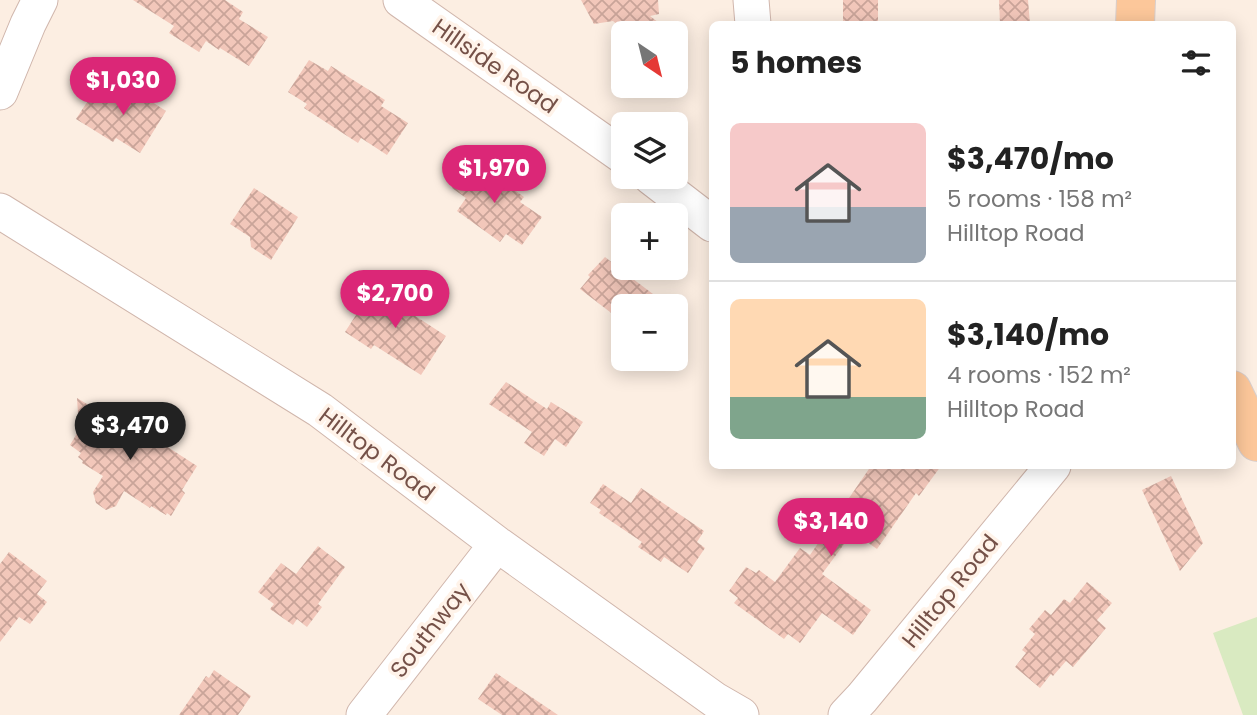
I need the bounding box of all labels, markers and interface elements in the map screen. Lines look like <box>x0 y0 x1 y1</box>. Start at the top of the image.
street label: Hillside Road <box>426 11 564 121</box>
north arrow <box>611 21 688 98</box>
map controls <box>611 21 688 371</box>
text: 5 homes <box>730 41 862 84</box>
icon: filters <box>1177 44 1215 82</box>
pin: $1,030 <box>66 58 180 117</box>
text: $1,030 <box>86 64 160 96</box>
button: layers <box>611 112 688 189</box>
text: $3,470/mo <box>947 137 1114 180</box>
pin: $1,970 <box>437 146 551 205</box>
icon: home <box>786 151 870 235</box>
text: $1,970 <box>458 152 530 184</box>
text: 5 rooms · 158 m² <box>947 183 1132 215</box>
button: + <box>611 203 688 280</box>
text: Hilltop Road <box>947 217 1084 249</box>
pin: $2,700 <box>338 270 452 330</box>
text: $2,700 <box>356 277 434 309</box>
button: − <box>611 294 688 371</box>
text: $3,140/mo <box>947 313 1109 356</box>
icon: home <box>786 327 870 411</box>
text: 4 rooms · 152 m² <box>947 359 1131 391</box>
text: Hilltop Road <box>947 393 1084 425</box>
street label: Hilltop Road <box>312 400 442 508</box>
pin: $3,470 <box>73 402 187 462</box>
text: $3,470 <box>91 409 169 441</box>
pin: $3,140 <box>774 498 888 558</box>
text: $3,140 <box>794 505 868 537</box>
street label: Hilltop Road <box>894 528 1006 654</box>
street label: Southway <box>382 575 478 685</box>

